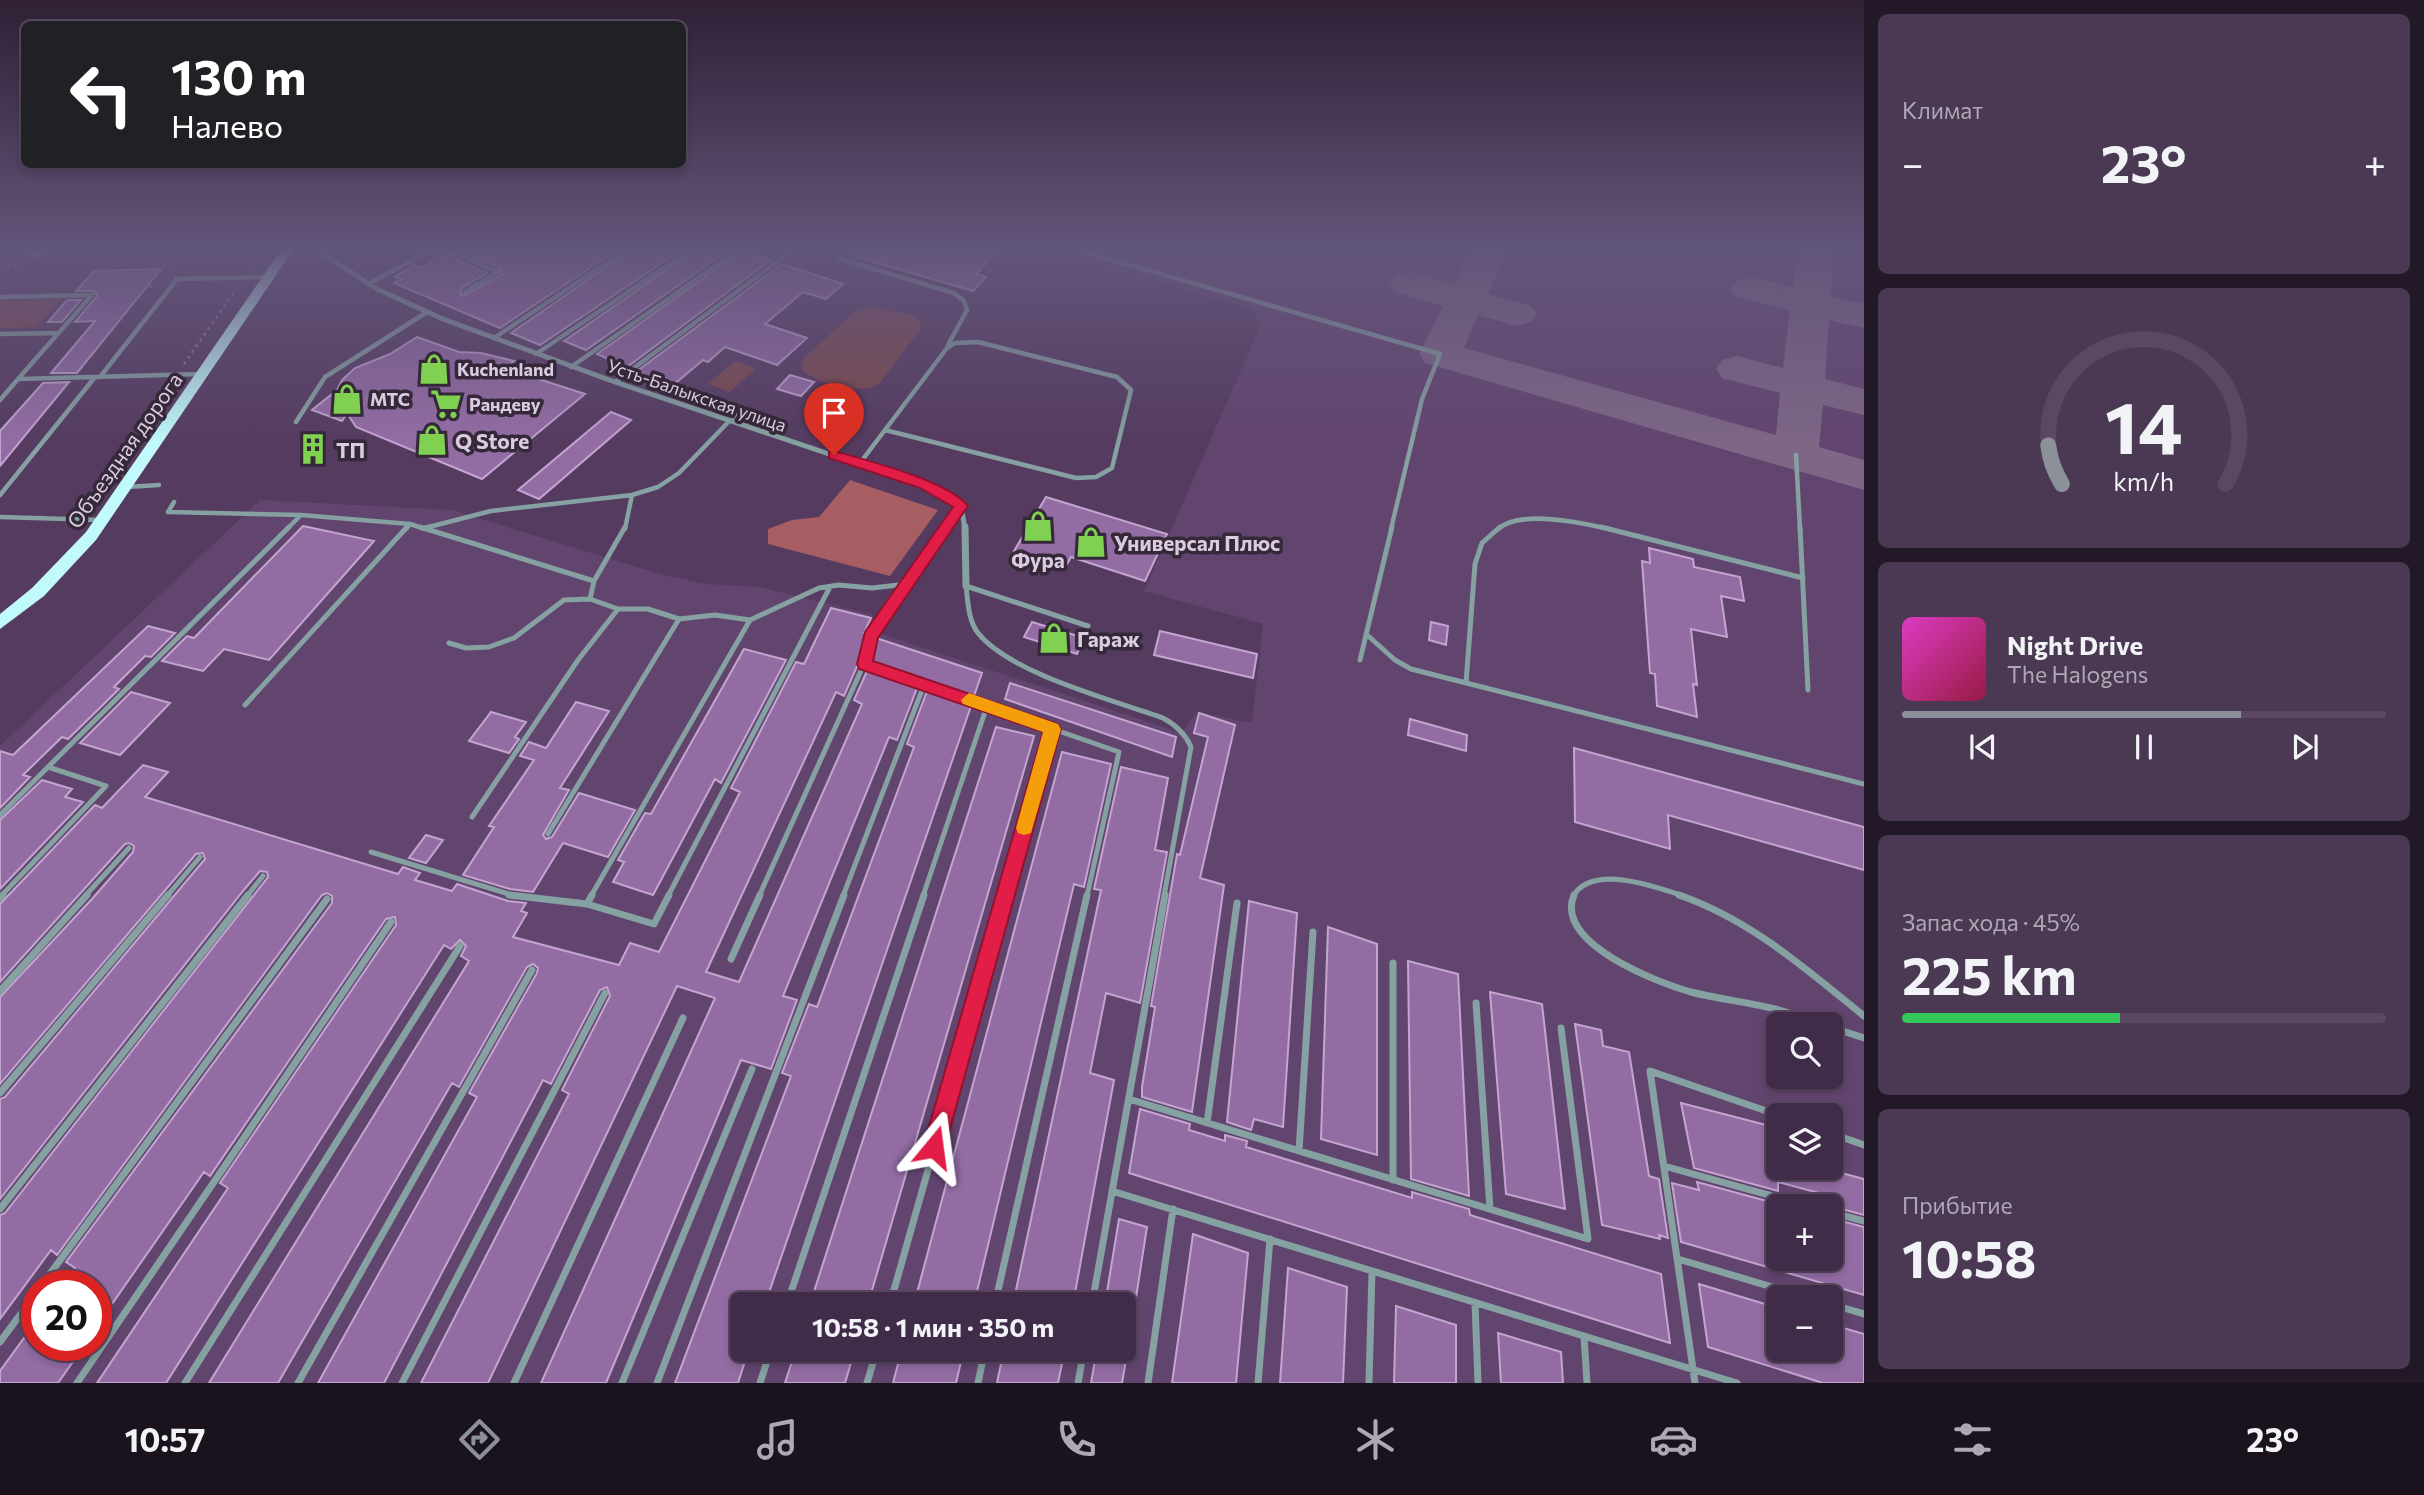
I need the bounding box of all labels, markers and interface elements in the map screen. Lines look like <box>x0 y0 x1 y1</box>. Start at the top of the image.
text: 130 m <box>171 45 306 105</box>
icon: left <box>56 49 147 140</box>
text: Климат <box>1902 96 1983 124</box>
text: Налево <box>171 105 283 145</box>
text: 23° <box>2101 130 2187 194</box>
text: − <box>1902 139 1924 186</box>
text: + <box>2364 139 2386 186</box>
shop icon: Kuchenland <box>417 352 451 386</box>
street label: Усть-Балыкская улица <box>605 354 789 436</box>
place label: Kuchenland <box>457 358 554 380</box>
street label: Объездная дорога <box>61 368 187 532</box>
text: 14 <box>2105 380 2183 469</box>
shop icon: МТС <box>330 382 364 416</box>
pin <box>804 383 864 455</box>
supermarket icon: Рандеву <box>429 387 463 421</box>
place label: МТС <box>370 388 410 410</box>
place label: Рандеву <box>469 393 541 415</box>
icon: arrive <box>815 394 853 432</box>
shop icon: Q Store <box>415 423 449 457</box>
place label: Q Store <box>455 428 529 453</box>
building icon: ТП <box>296 432 330 466</box>
place label: ТП <box>336 437 365 462</box>
text: km/h <box>2114 465 2174 495</box>
shop icon: Фура <box>1021 509 1055 543</box>
shop icon: Универсал Плюс <box>1074 525 1108 559</box>
place label: Универсал Плюс <box>1114 530 1280 555</box>
place label: Фура <box>1011 547 1065 572</box>
shop icon: Гараж <box>1037 621 1071 655</box>
place label: Гараж <box>1077 626 1140 651</box>
text: Night Drive <box>2007 629 2143 660</box>
text: The Halogens <box>2007 660 2148 688</box>
icon: previous <box>1964 728 2002 766</box>
icon: pause <box>2125 728 2163 766</box>
icon: next <box>2286 728 2324 766</box>
text: Запас хода · 45% <box>1902 908 2080 936</box>
text: 225 km <box>1902 942 2077 1006</box>
map controls <box>1766 1012 1843 1362</box>
button: search <box>1766 1012 1843 1089</box>
button: layers <box>1766 1103 1843 1180</box>
position arrow <box>897 1110 971 1184</box>
text: Прибытие <box>1902 1191 2013 1219</box>
button: + <box>1766 1194 1843 1271</box>
text: 10:58 <box>1902 1225 2036 1289</box>
speed limit sign: 20 <box>21 1270 112 1361</box>
button: − <box>1766 1285 1843 1362</box>
text: 10:58 · 1 мин · 350 m <box>812 1311 1054 1342</box>
icon: directions <box>455 1415 504 1464</box>
icon: music <box>753 1415 802 1464</box>
icon: phone <box>1052 1415 1101 1464</box>
icon: climate <box>1351 1415 1400 1464</box>
icon: car <box>1649 1415 1698 1464</box>
icon: filters <box>1948 1415 1997 1464</box>
text: 10:57 <box>125 1419 205 1459</box>
text: 23° <box>2246 1419 2299 1459</box>

